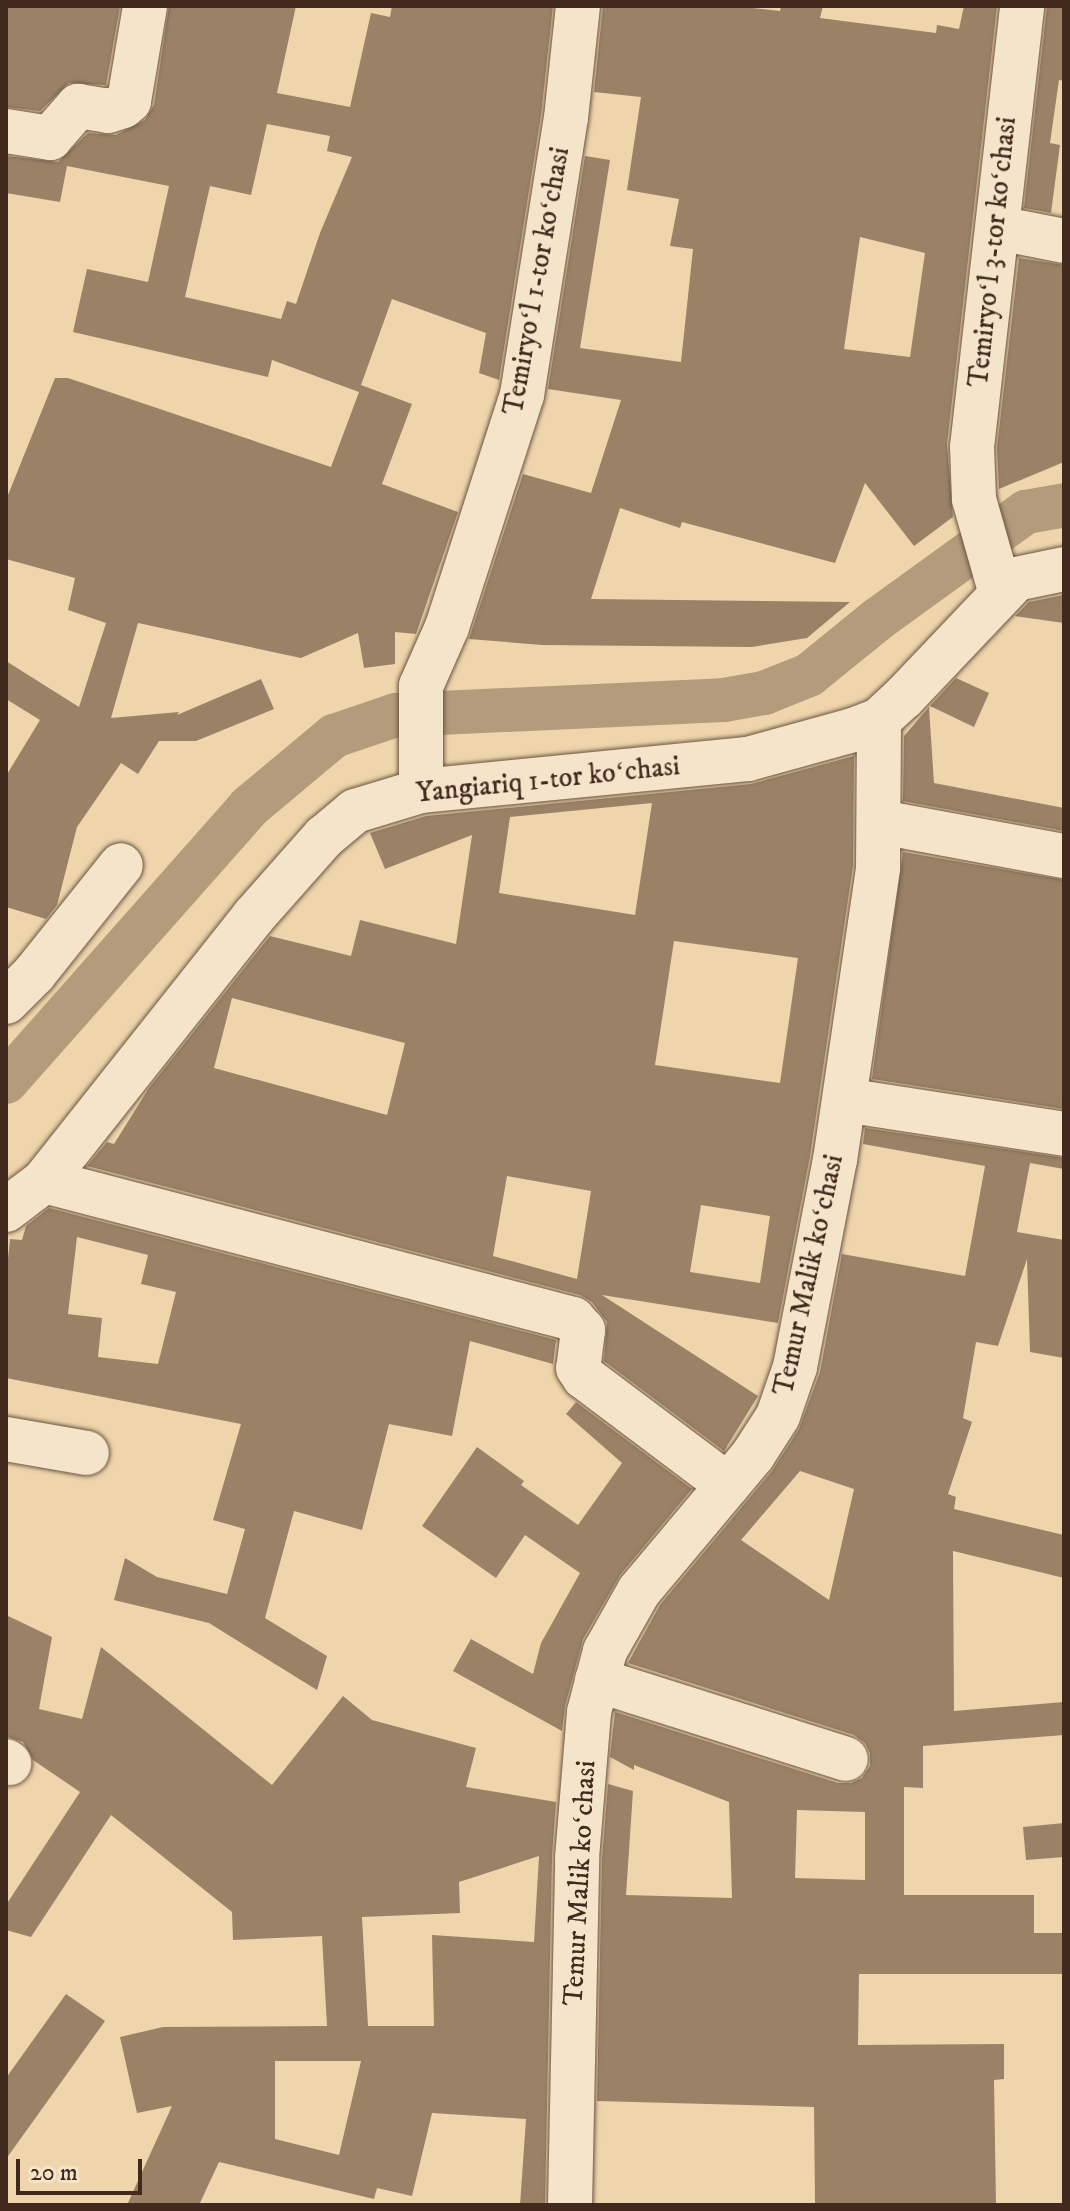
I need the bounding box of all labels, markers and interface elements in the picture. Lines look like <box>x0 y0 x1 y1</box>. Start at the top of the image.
street label: Temiryoʻl 3-tor koʻchasi <box>962 115 1024 389</box>
street label: Temiryoʻl 1-tor koʻchasi <box>497 144 577 418</box>
street label: Yangiariq 1-tor koʻchasi <box>414 749 682 811</box>
street label: Temur Malik koʻchasi <box>767 1151 851 1399</box>
street label: Temur Malik koʻchasi <box>557 1760 603 2006</box>
scale bar <box>20 2143 146 2193</box>
text: 20 m <box>30 2158 78 2188</box>

